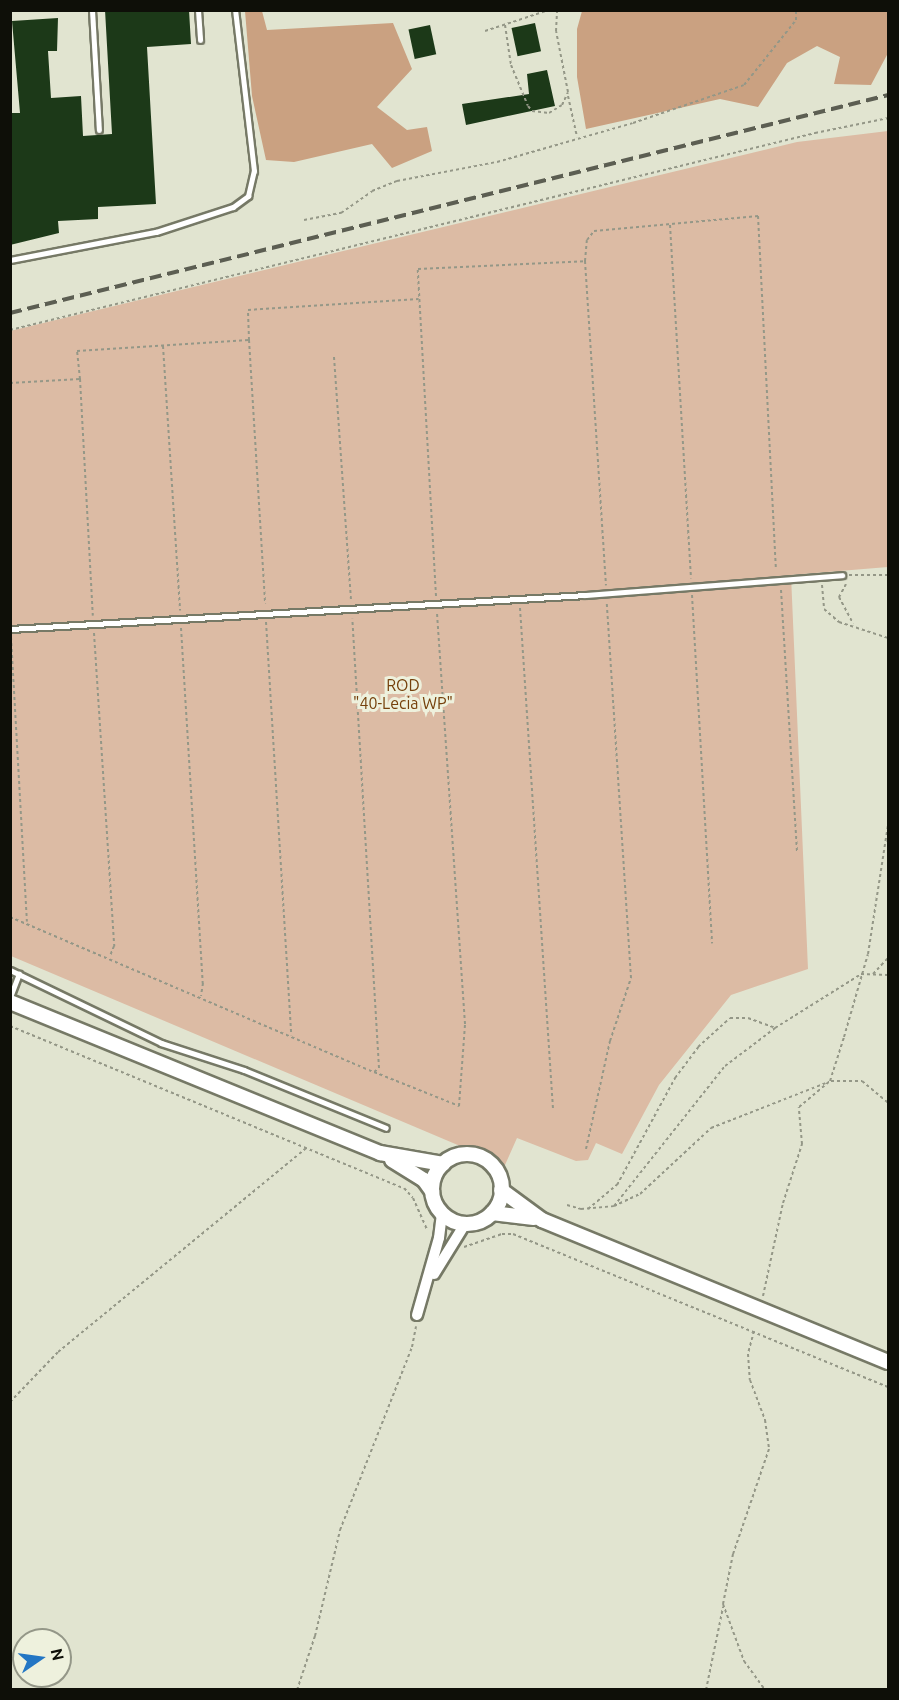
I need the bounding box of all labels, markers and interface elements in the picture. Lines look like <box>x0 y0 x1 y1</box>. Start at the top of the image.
park label: ROD "40-Lecia WP" <box>353 675 453 713</box>
north arrow <box>12 1628 72 1688</box>
text: N <box>47 1647 68 1662</box>

